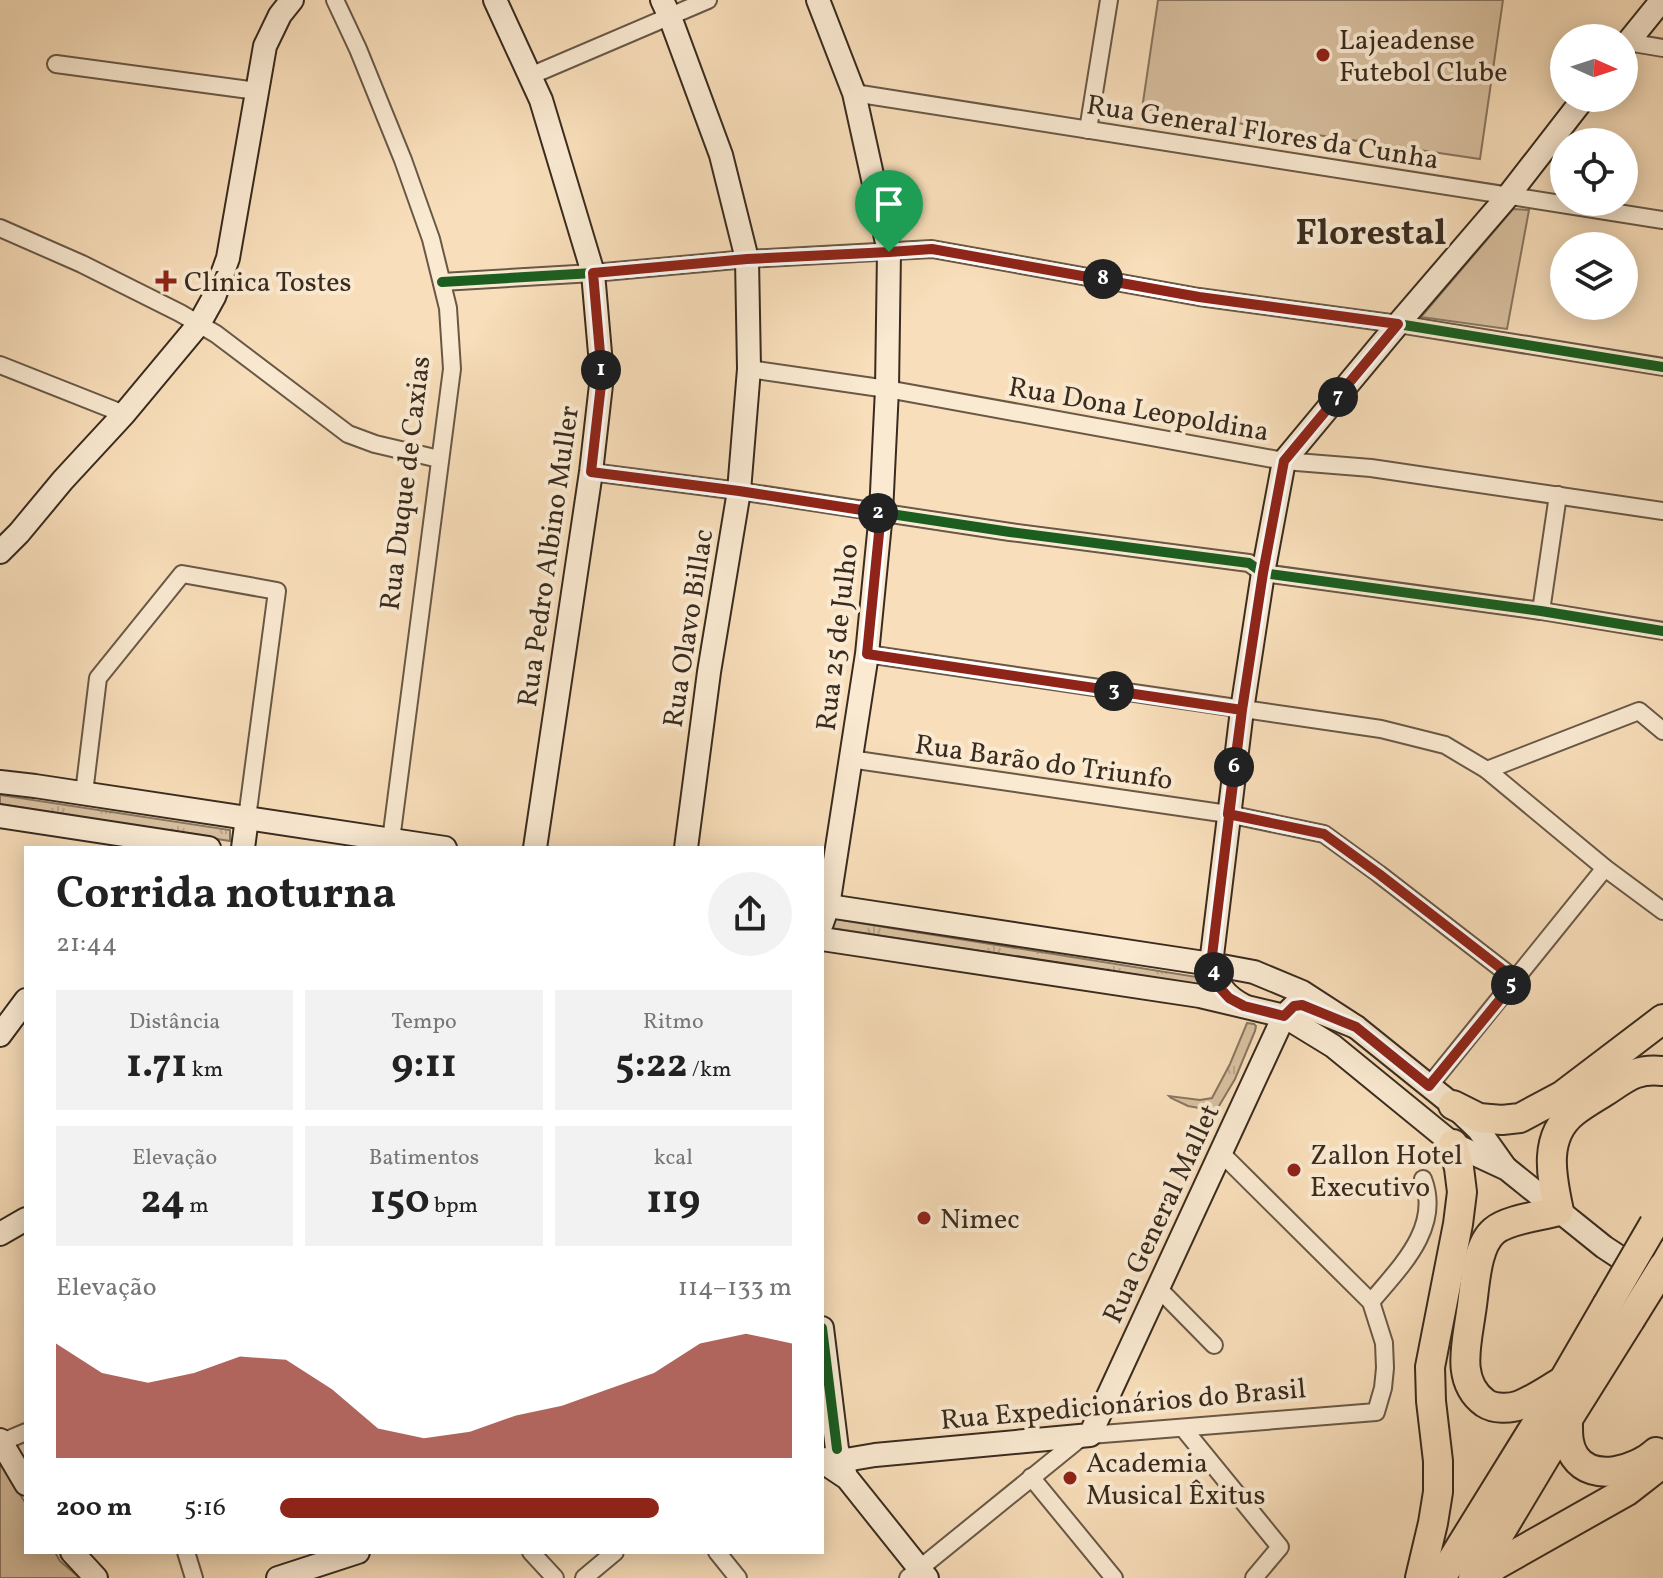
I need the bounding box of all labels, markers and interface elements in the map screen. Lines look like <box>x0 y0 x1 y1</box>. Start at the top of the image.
place label: Lajeadense Futebol Clube <box>1339 22 1507 93</box>
north arrow <box>1550 24 1638 112</box>
map controls <box>1550 24 1638 320</box>
marker: Lajeadense Futebol Clube <box>1314 46 1332 64</box>
street label: Rua General Flores da Cunha <box>1084 86 1442 181</box>
button: locate <box>1550 128 1638 216</box>
pin <box>855 170 923 252</box>
icon: arrive <box>867 182 911 226</box>
district label: Florestal <box>1295 210 1447 260</box>
button: layers <box>1550 232 1638 320</box>
pin: 8 <box>1083 259 1123 299</box>
text: 8 <box>1097 263 1109 294</box>
place label: Clínica Tostes <box>184 264 352 303</box>
marker: Clínica Tostes <box>155 270 177 292</box>
pin: 1 <box>581 350 621 390</box>
street label: Rua Duque de Caxias <box>372 354 441 613</box>
text: 1 <box>597 354 605 385</box>
street label: Rua Dona Leopoldina <box>1005 368 1272 453</box>
pin: 7 <box>1318 377 1358 417</box>
text: 7 <box>1333 381 1343 412</box>
street label: Rua Pedro Albino Muller <box>509 403 590 709</box>
pin: 2 <box>858 493 898 533</box>
text: 2 <box>872 497 884 528</box>
street label: Rua Olavo Billac <box>655 526 724 730</box>
street label: Rua 25 de Julho <box>808 542 869 733</box>
pin: 3 <box>1094 671 1134 711</box>
text: 3 <box>1108 675 1120 706</box>
street label: Rua Barão do Triunfo <box>912 726 1175 801</box>
pin: 6 <box>1214 747 1254 787</box>
text: 6 <box>1228 751 1240 782</box>
text: Corrida noturna <box>56 865 396 926</box>
button: share <box>708 872 792 956</box>
text: 21:44 <box>56 926 117 962</box>
pin: 4 <box>1194 952 1234 992</box>
text: 4 <box>1207 956 1221 987</box>
pin: 5 <box>1491 965 1531 1005</box>
text: 5 <box>1506 969 1516 1000</box>
text: Distância <box>129 1007 220 1038</box>
text: Tempo <box>391 1007 457 1038</box>
text: Ritmo <box>643 1007 704 1038</box>
text: 1.71 <box>126 1038 187 1094</box>
text: 9:11 <box>391 1038 457 1094</box>
text: 5:22 <box>615 1038 687 1094</box>
text: km <box>187 1055 223 1086</box>
text: /km <box>687 1055 731 1086</box>
street label: Rua General Mallet <box>1094 1098 1230 1330</box>
place label: Zallon Hotel Executivo <box>1310 1137 1463 1208</box>
text: Elevação <box>132 1143 217 1174</box>
text: Batimentos <box>369 1143 479 1174</box>
text: kcal <box>654 1143 693 1174</box>
marker: Zallon Hotel Executivo <box>1285 1161 1303 1179</box>
text: 24 <box>140 1174 185 1230</box>
text: 150 <box>370 1174 430 1230</box>
text: 119 <box>646 1174 700 1230</box>
text: m <box>185 1191 209 1222</box>
text: bpm <box>430 1191 478 1222</box>
place label: Nimec <box>940 1201 1020 1240</box>
marker: Nimec <box>915 1209 933 1227</box>
text: Elevação <box>56 1270 157 1306</box>
text: 114–133 m <box>678 1270 792 1306</box>
street label: Rua Expedicionários do Brasil <box>939 1370 1308 1441</box>
place label: Academia Musical Êxitus <box>1086 1445 1266 1516</box>
marker: Academia Musical Êxitus <box>1061 1469 1079 1487</box>
text: 200 m <box>56 1490 132 1526</box>
text: 5:16 <box>184 1490 226 1526</box>

